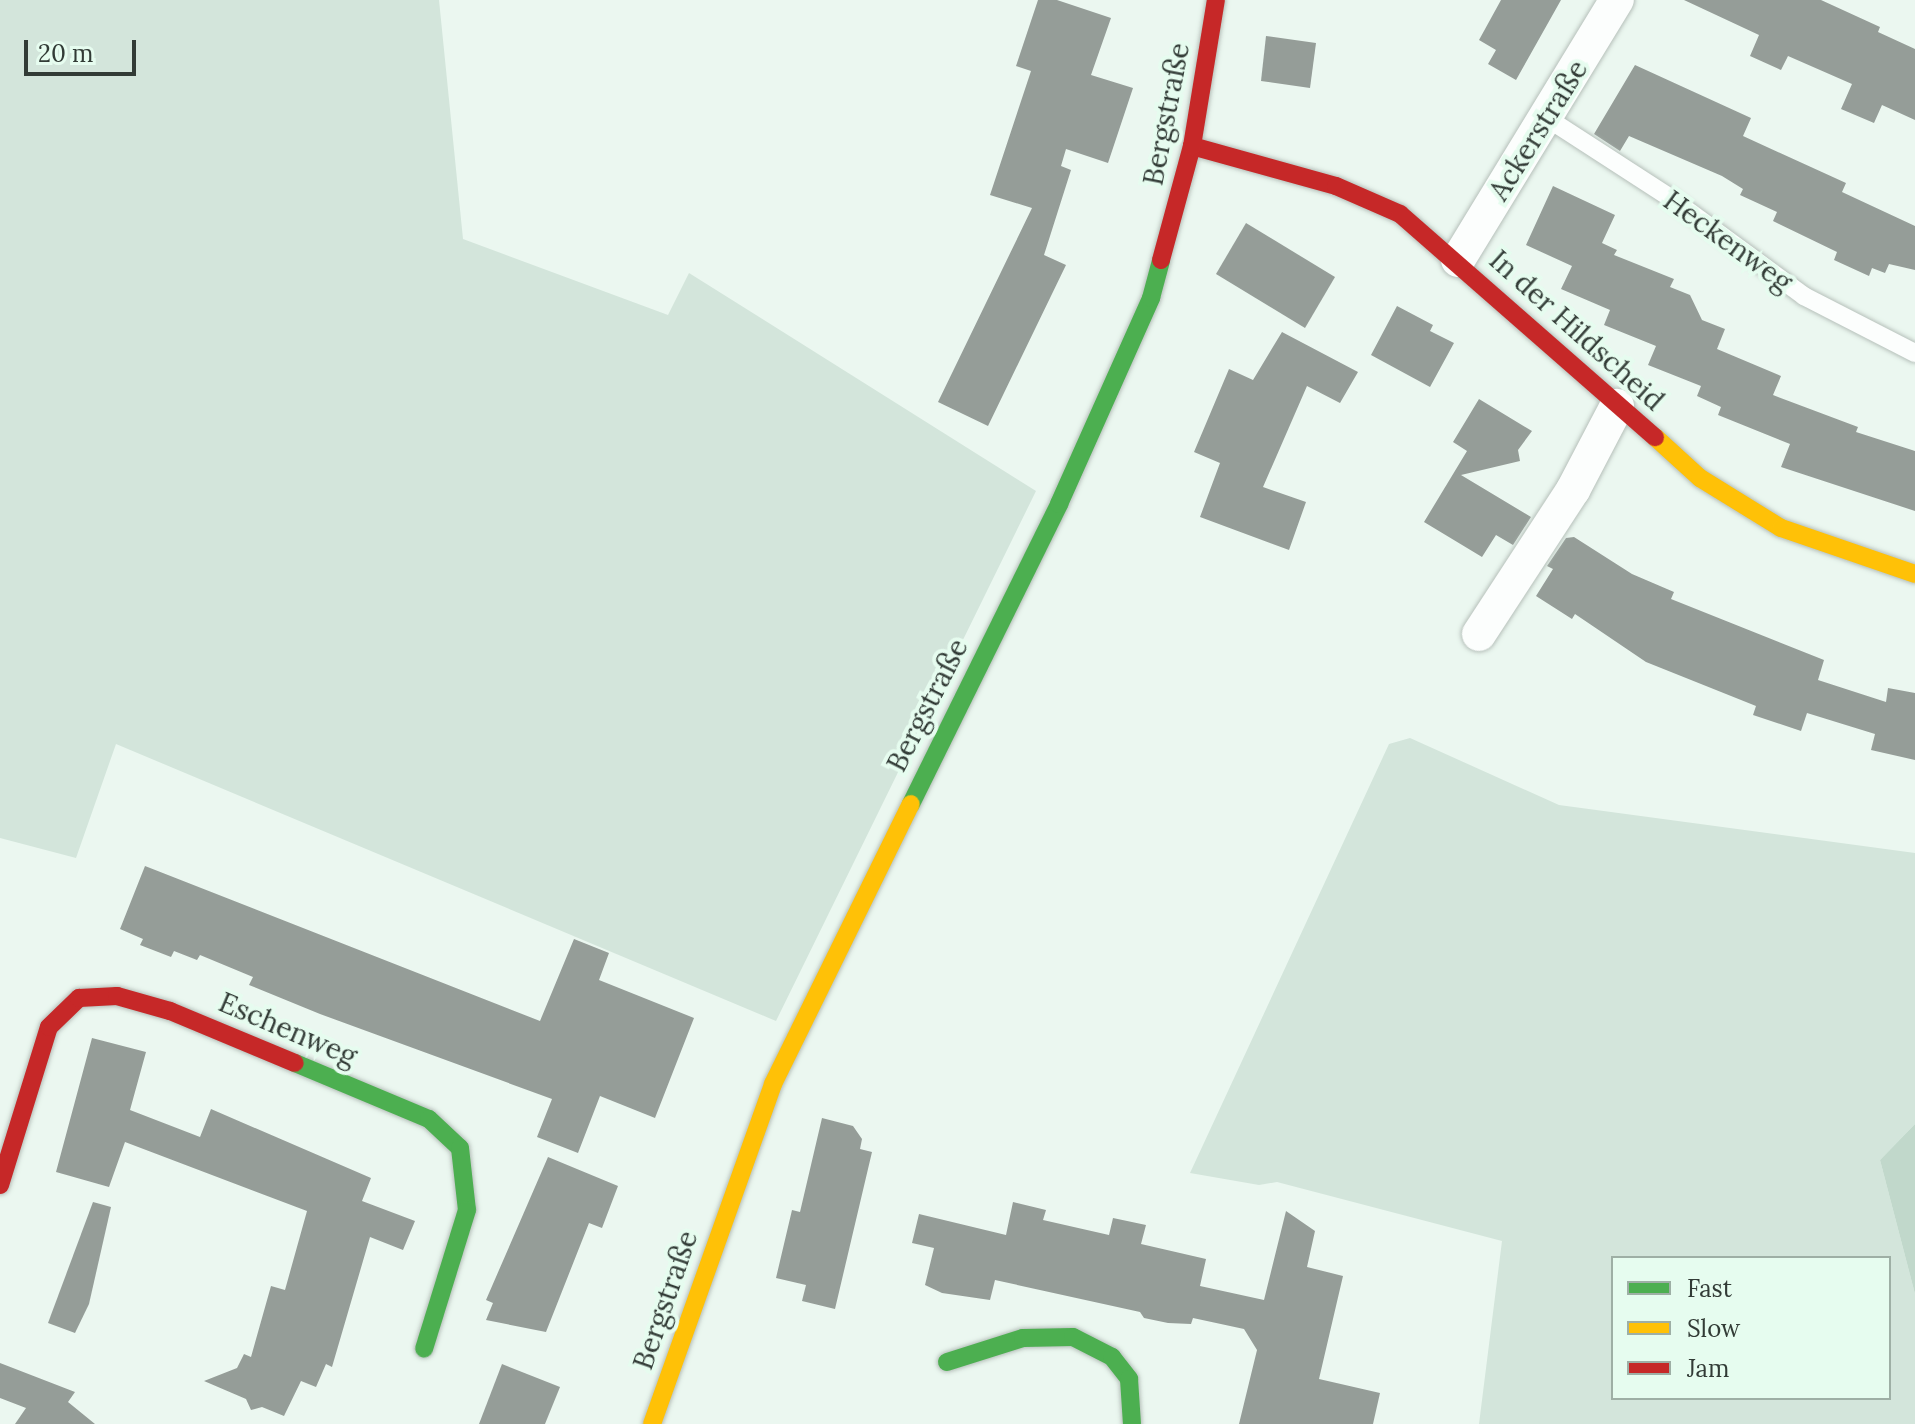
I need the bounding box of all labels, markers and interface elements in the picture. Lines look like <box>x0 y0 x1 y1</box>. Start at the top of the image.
scale bar <box>28 24 140 74</box>
text: 20 m <box>38 38 94 69</box>
street label: Bergstraße <box>1136 40 1196 188</box>
street label: Ackerstraße <box>1482 54 1594 206</box>
street label: Heckenweg <box>1657 183 1799 299</box>
street label: In der Hildscheid <box>1483 243 1671 417</box>
street label: Bergstraße <box>879 633 975 777</box>
street label: Eschenweg <box>214 985 362 1073</box>
street label: Bergstraße <box>626 1226 704 1374</box>
legend <box>1611 1256 1891 1400</box>
text: Fast <box>1687 1273 1732 1304</box>
text: Slow <box>1687 1313 1740 1344</box>
text: Jam <box>1687 1353 1729 1384</box>

